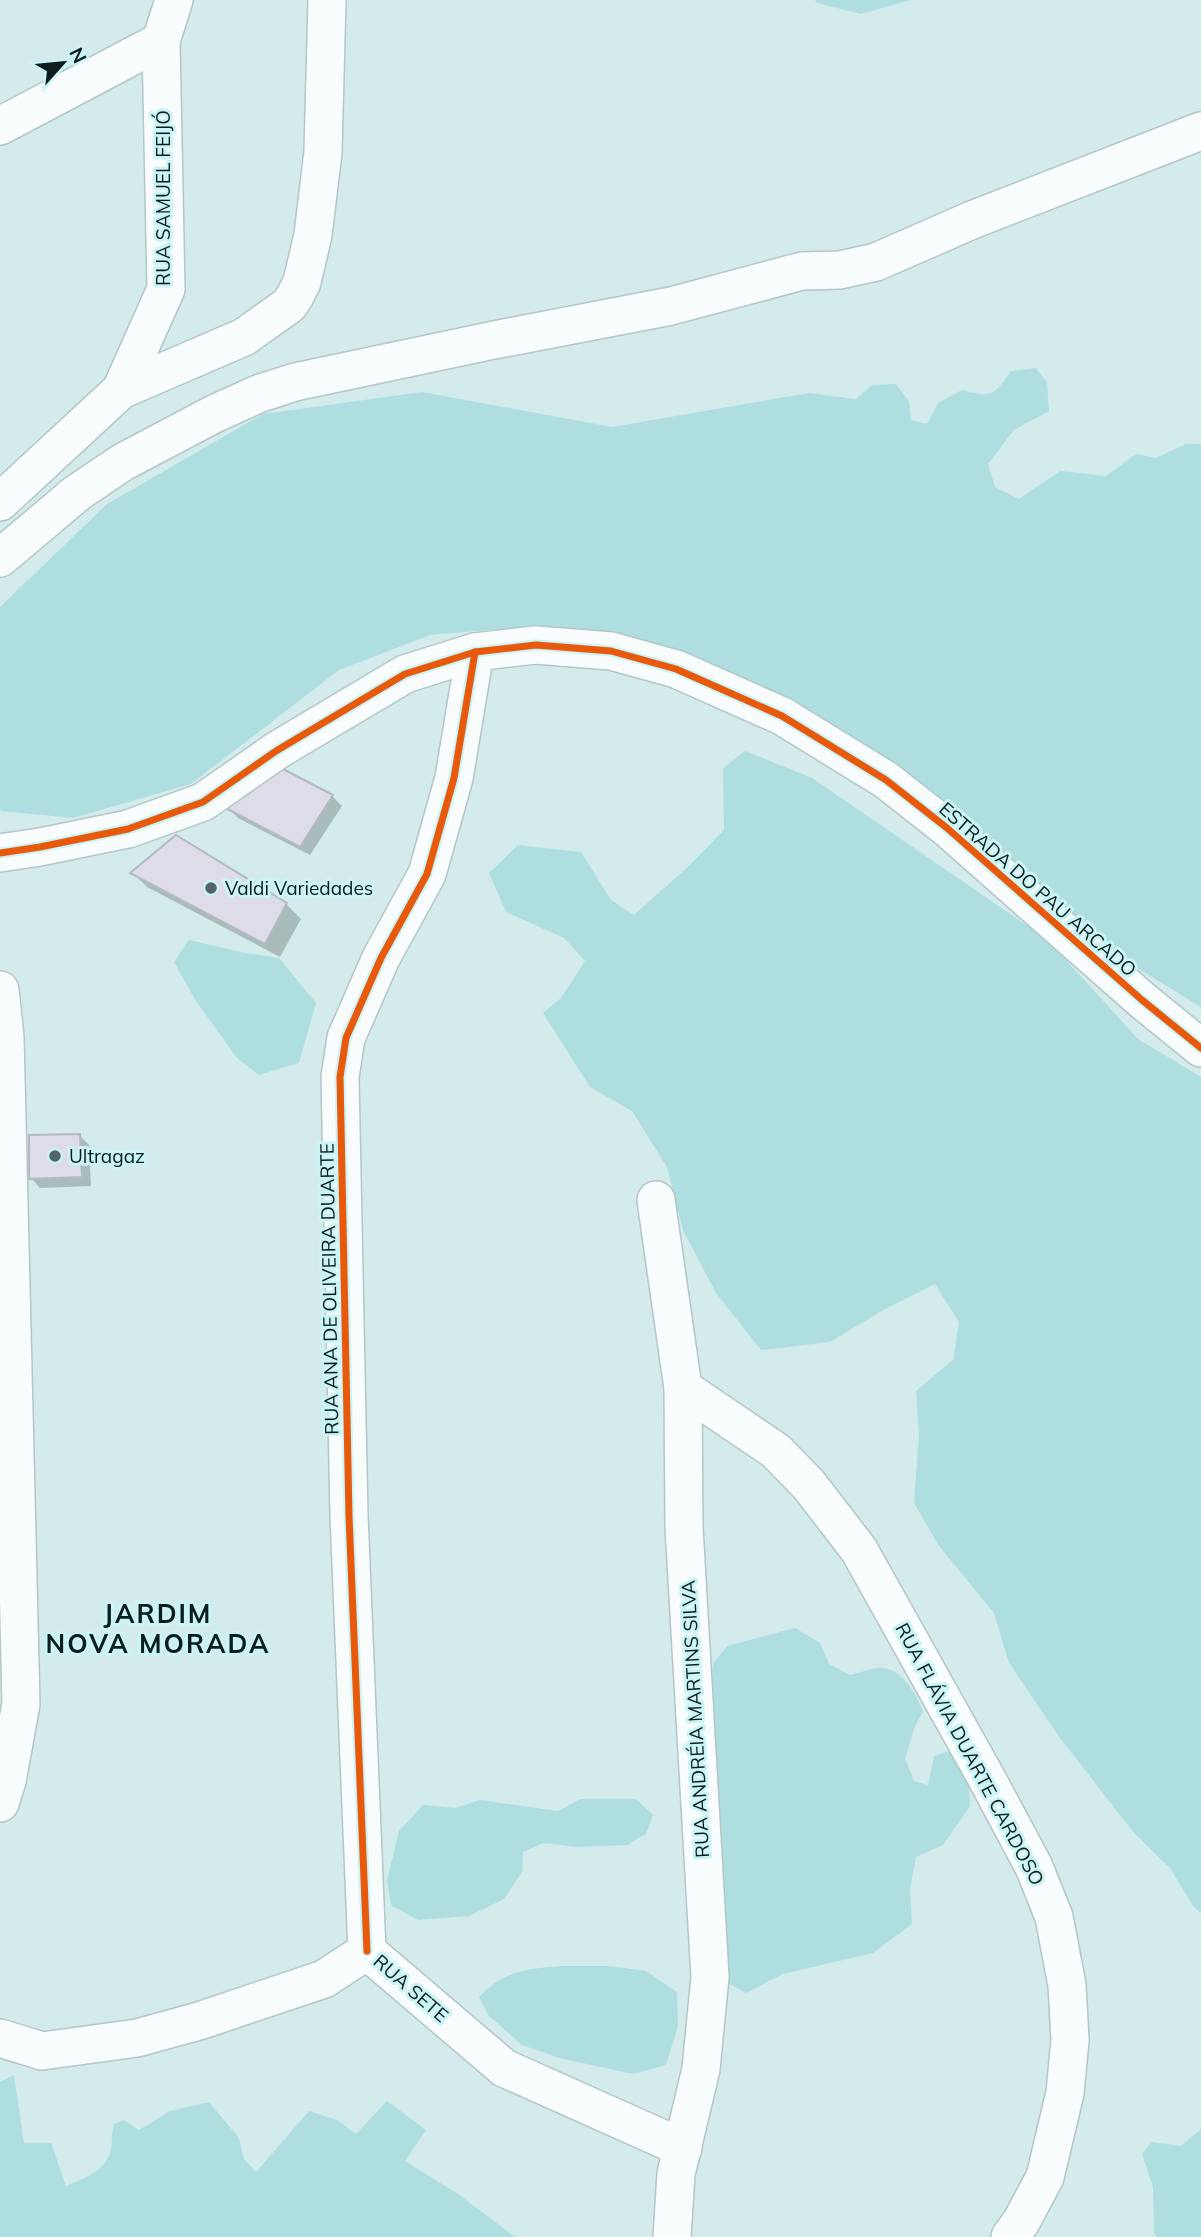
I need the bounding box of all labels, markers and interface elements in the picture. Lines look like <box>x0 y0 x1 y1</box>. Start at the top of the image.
north arrow <box>28 28 98 98</box>
text: N <box>64 43 92 67</box>
street label: RUA SAMUEL FEIJÓ <box>151 110 175 286</box>
street label: ESTRADA DO PAU ARCADO <box>934 797 1142 981</box>
place label: Valdi Variedades <box>225 876 373 900</box>
marker: Valdi Variedades <box>203 880 219 896</box>
street label: RUA ANA DE OLIVEIRA DUARTE <box>314 1143 344 1435</box>
place label: Ultragaz <box>69 1144 145 1168</box>
marker: Ultragaz <box>47 1148 63 1164</box>
street label: RUA ANDRÉIA MARTINS SILVA <box>676 1579 714 1859</box>
district label: JARDIM NOVA MORADA <box>46 1597 270 1660</box>
street label: RUA FLÁVIA DUARTE CARDOSO <box>890 1619 1050 1889</box>
street label: RUA SETE <box>369 1949 453 2027</box>

